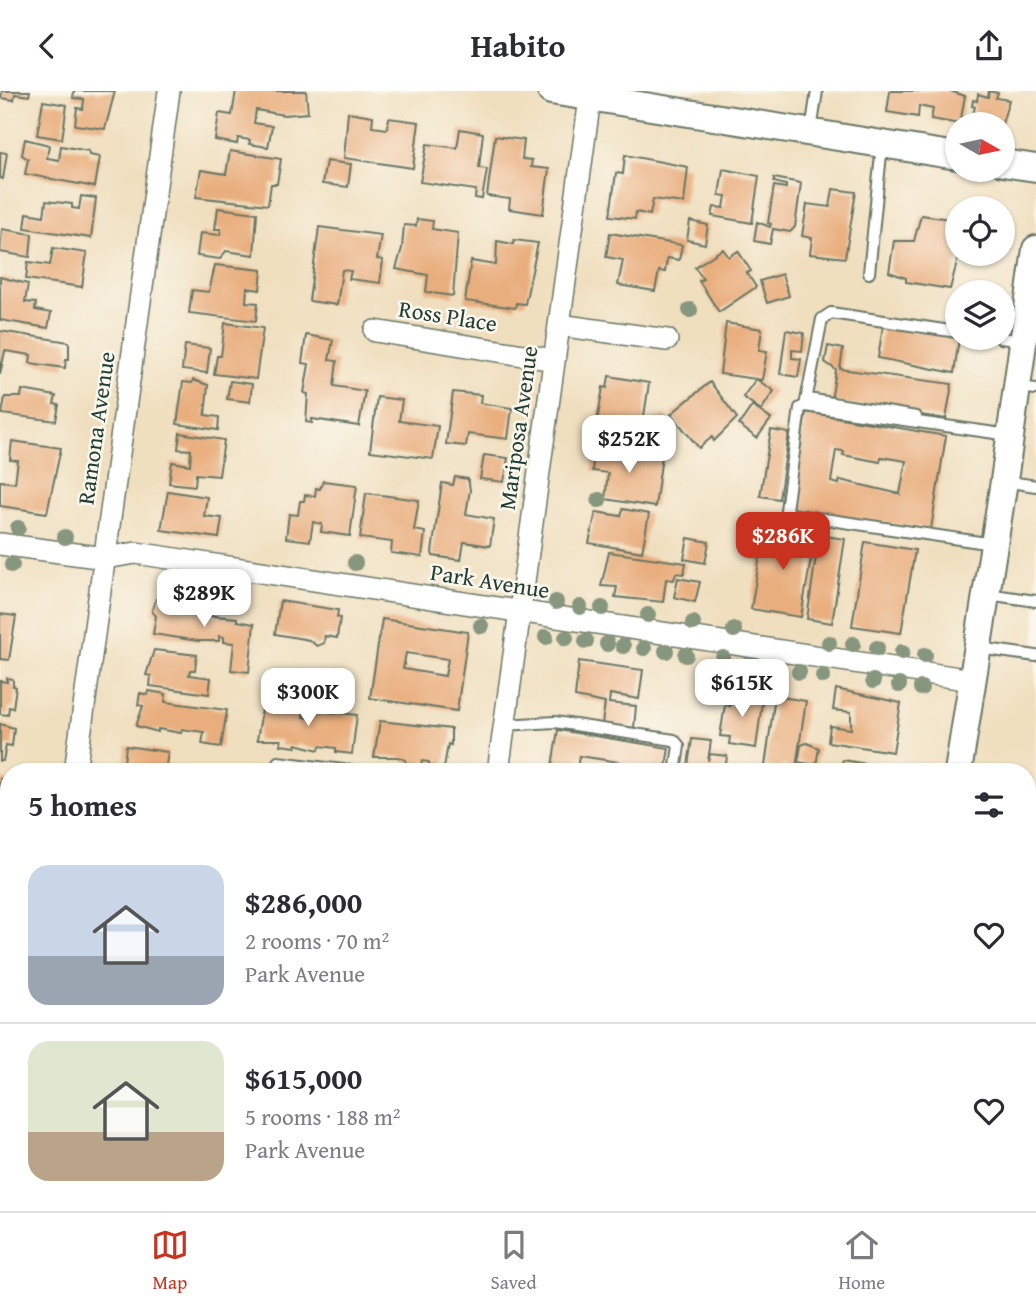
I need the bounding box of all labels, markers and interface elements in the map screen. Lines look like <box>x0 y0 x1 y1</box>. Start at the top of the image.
text: Habito <box>470 22 566 69</box>
icon: back <box>28 27 66 65</box>
icon: share <box>970 27 1008 65</box>
north arrow <box>945 112 1015 182</box>
map controls <box>945 112 1015 350</box>
button: locate <box>945 196 1015 266</box>
button: layers <box>945 280 1015 350</box>
street label: Ross Place <box>397 291 500 340</box>
street label: Mariposa Avenue <box>490 344 545 512</box>
street label: Ramona Avenue <box>68 349 123 507</box>
pin: $252K <box>580 415 678 475</box>
text: $252K <box>598 421 660 454</box>
pin: $286K <box>734 512 832 572</box>
text: $286K <box>752 518 814 551</box>
street label: Park Avenue <box>428 555 552 606</box>
pin: $289K <box>155 569 253 629</box>
text: $289K <box>173 575 235 608</box>
pin: $615K <box>693 659 791 719</box>
text: $615K <box>711 665 773 698</box>
pin: $300K <box>259 669 357 728</box>
text: $300K <box>277 674 339 707</box>
text: 5 homes <box>28 783 137 827</box>
icon: filters <box>970 786 1008 824</box>
text: $286,000 <box>245 880 362 924</box>
icon: home <box>84 893 168 977</box>
icon: heart <box>970 916 1008 954</box>
text: 2 rooms · 70 m² <box>245 924 389 957</box>
text: Park Avenue <box>245 957 365 990</box>
text: $615,000 <box>245 1056 362 1100</box>
icon: home <box>84 1069 168 1153</box>
icon: heart <box>970 1092 1008 1130</box>
text: 5 rooms · 188 m² <box>245 1100 400 1133</box>
text: Park Avenue <box>245 1133 365 1166</box>
tab: Map <box>151 1226 189 1296</box>
tab: Saved <box>491 1226 537 1296</box>
tab: Home <box>838 1226 885 1296</box>

